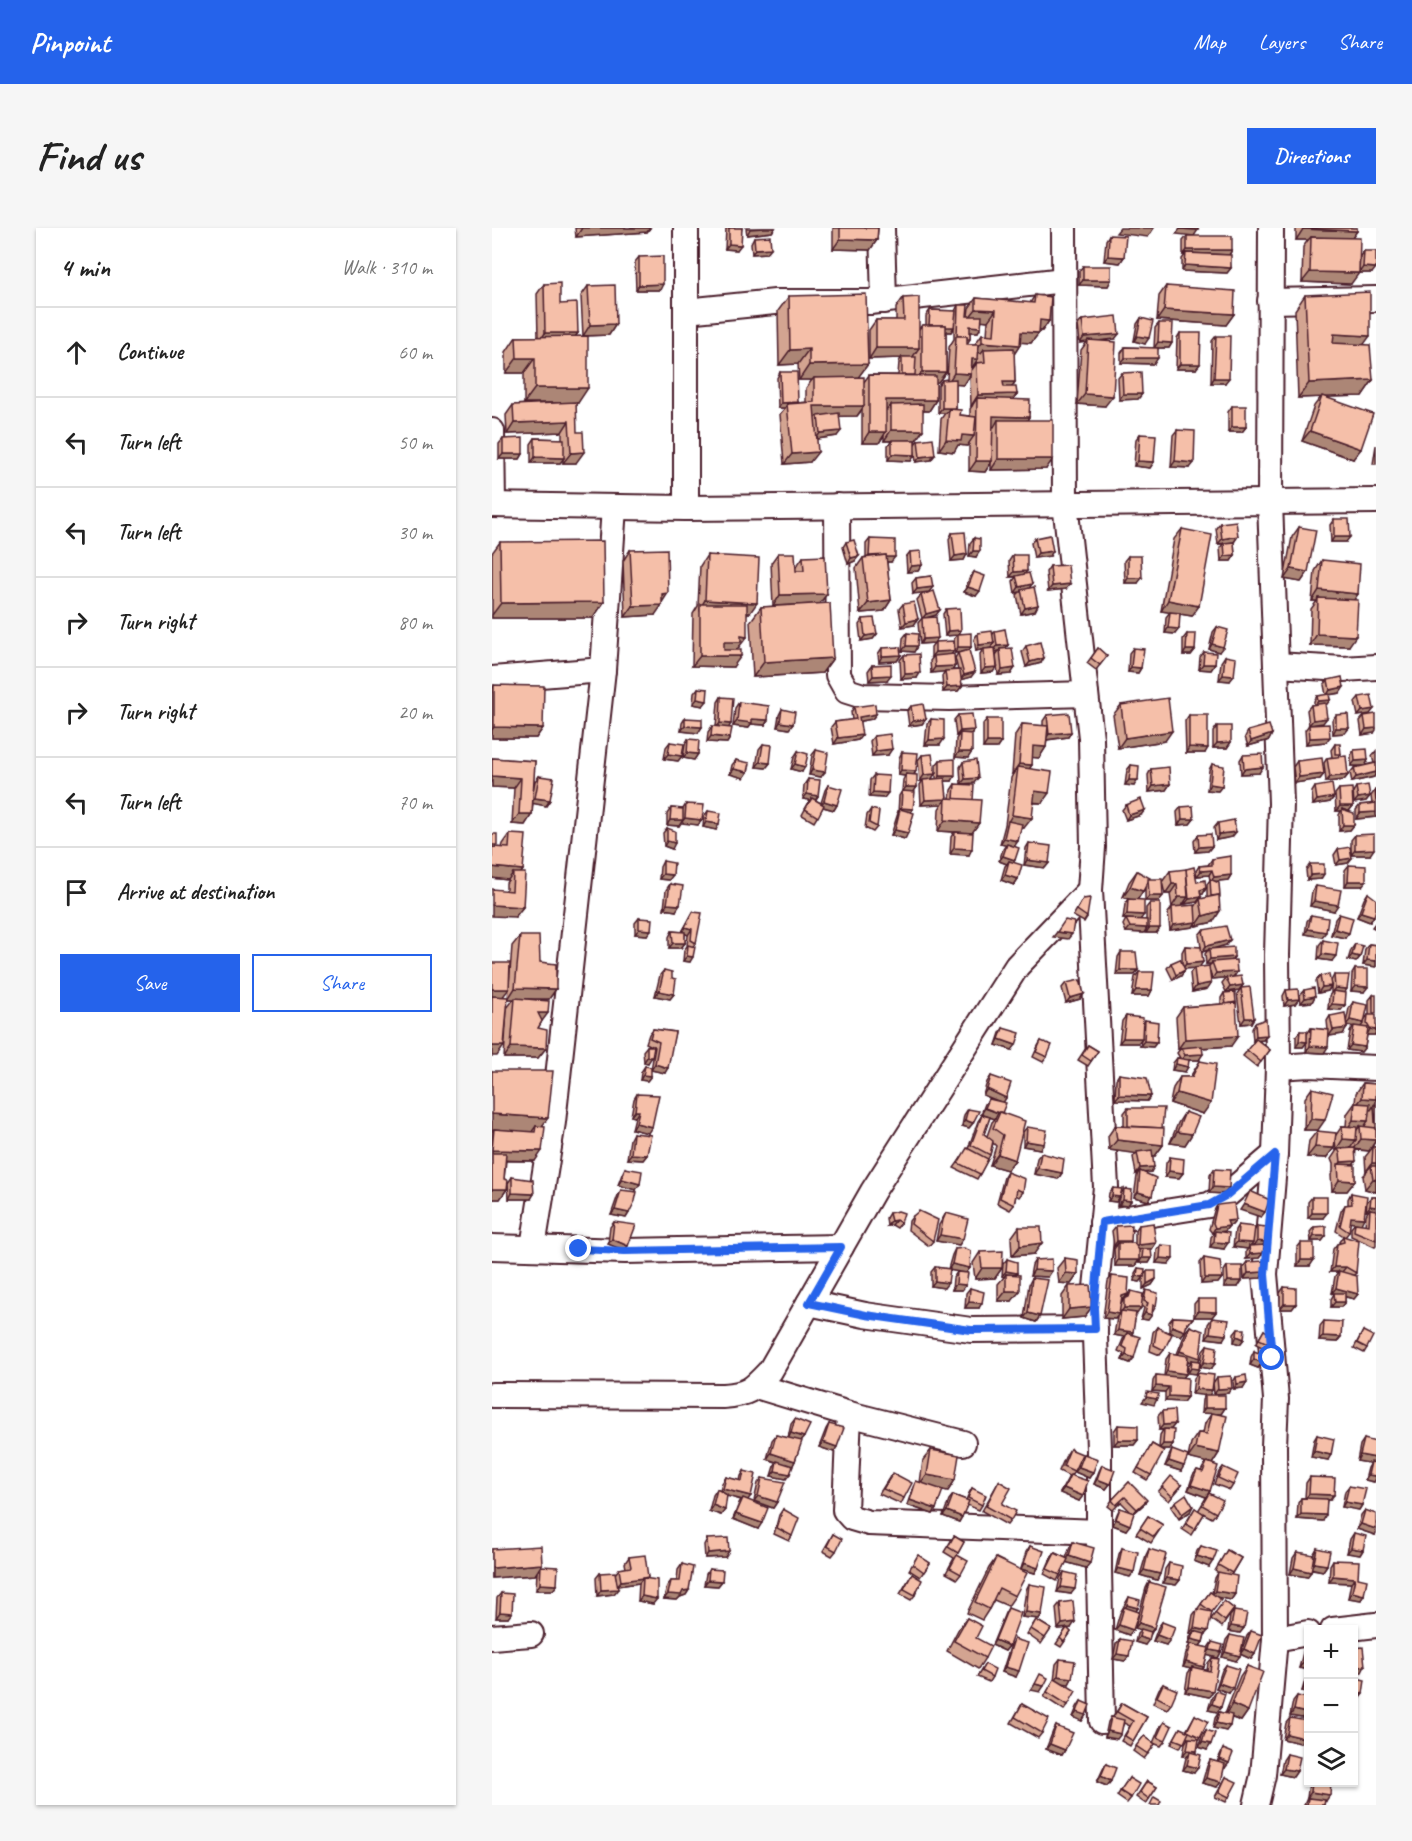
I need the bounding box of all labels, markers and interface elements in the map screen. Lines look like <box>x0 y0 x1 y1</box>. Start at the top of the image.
text: Pinpoint <box>30 25 110 60</box>
text: Map <box>1193 29 1226 55</box>
text: Layers <box>1259 29 1305 55</box>
text: Share <box>1338 29 1382 55</box>
button: Directions <box>1247 128 1376 184</box>
text: Find us <box>36 130 141 183</box>
text: 4 min <box>60 251 110 284</box>
text: Walk · 310 m <box>342 255 432 280</box>
icon: ahead <box>60 336 93 369</box>
text: Continue <box>117 338 183 366</box>
text: 60 m <box>398 340 432 365</box>
icon: left <box>60 426 93 459</box>
text: Turn left <box>117 428 181 456</box>
text: 50 m <box>398 430 432 455</box>
icon: left <box>60 516 93 549</box>
text: Turn left <box>117 518 181 546</box>
text: 30 m <box>398 520 432 545</box>
icon: right <box>60 606 93 639</box>
text: Turn right <box>117 608 194 636</box>
text: 80 m <box>398 610 432 635</box>
icon: right <box>60 696 93 729</box>
text: Turn right <box>117 698 194 726</box>
text: 20 m <box>398 700 432 725</box>
icon: left <box>60 786 93 819</box>
text: Turn left <box>117 788 181 816</box>
text: 70 m <box>398 790 432 815</box>
icon: arrive <box>60 876 93 909</box>
text: Arrive at destination <box>117 878 274 906</box>
button: Save <box>60 954 240 1012</box>
button: Share <box>252 954 432 1012</box>
route end <box>565 1235 591 1261</box>
route start <box>1258 1344 1284 1370</box>
map controls <box>1304 1625 1358 1787</box>
button: + <box>1304 1625 1358 1679</box>
button: − <box>1304 1679 1358 1733</box>
button: layers <box>1304 1733 1358 1787</box>

